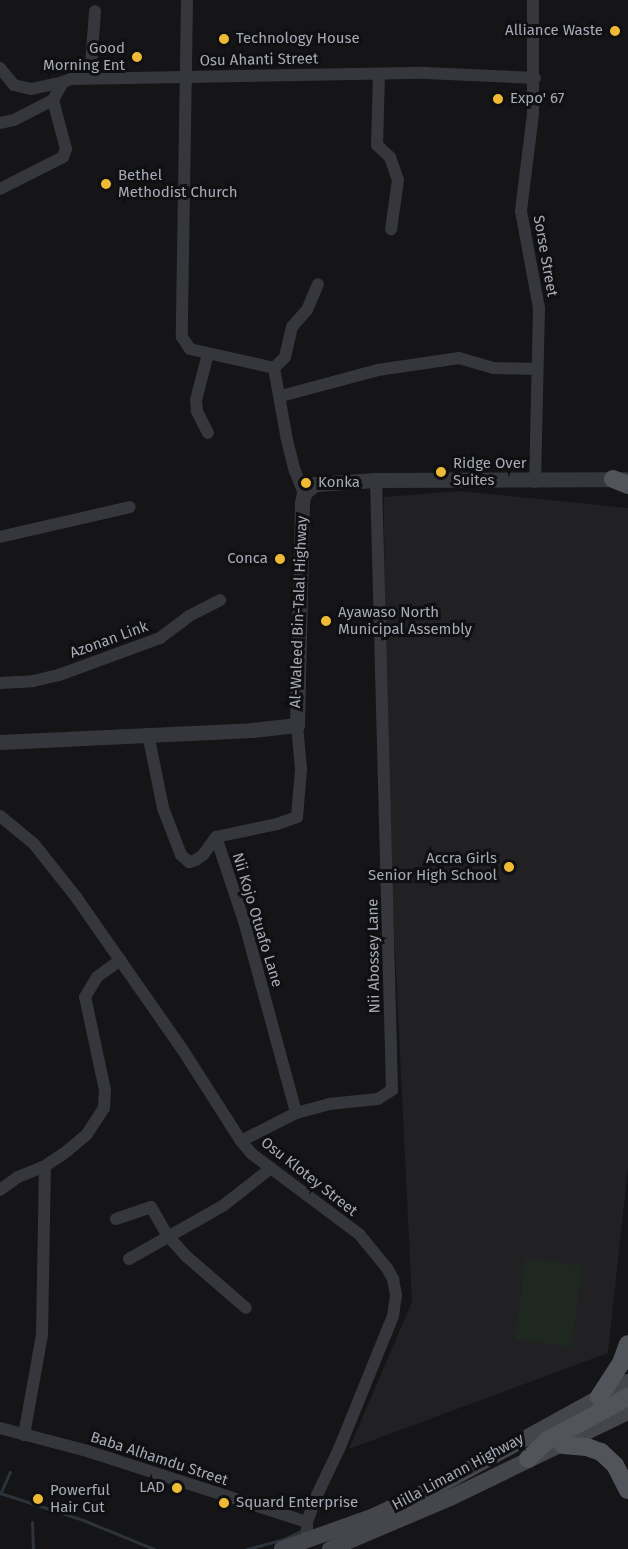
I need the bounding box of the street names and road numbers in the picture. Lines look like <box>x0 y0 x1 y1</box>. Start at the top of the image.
street label: Osu Ahanti Street <box>199 50 319 70</box>
street label: Sorse Street <box>529 214 561 298</box>
street label: Al-Waleed Bin-Talal Highway <box>287 515 311 709</box>
street label: Azonan Link <box>68 618 150 662</box>
street label: Nii Kojo Otuafo Lane <box>228 851 286 989</box>
street label: Nii Abossey Lane <box>364 898 384 1014</box>
street label: Osu Klotey Street <box>257 1134 361 1220</box>
street label: Baba Alhamdu Street <box>88 1428 230 1490</box>
street label: Hilla Limann Highway <box>389 1430 527 1514</box>

